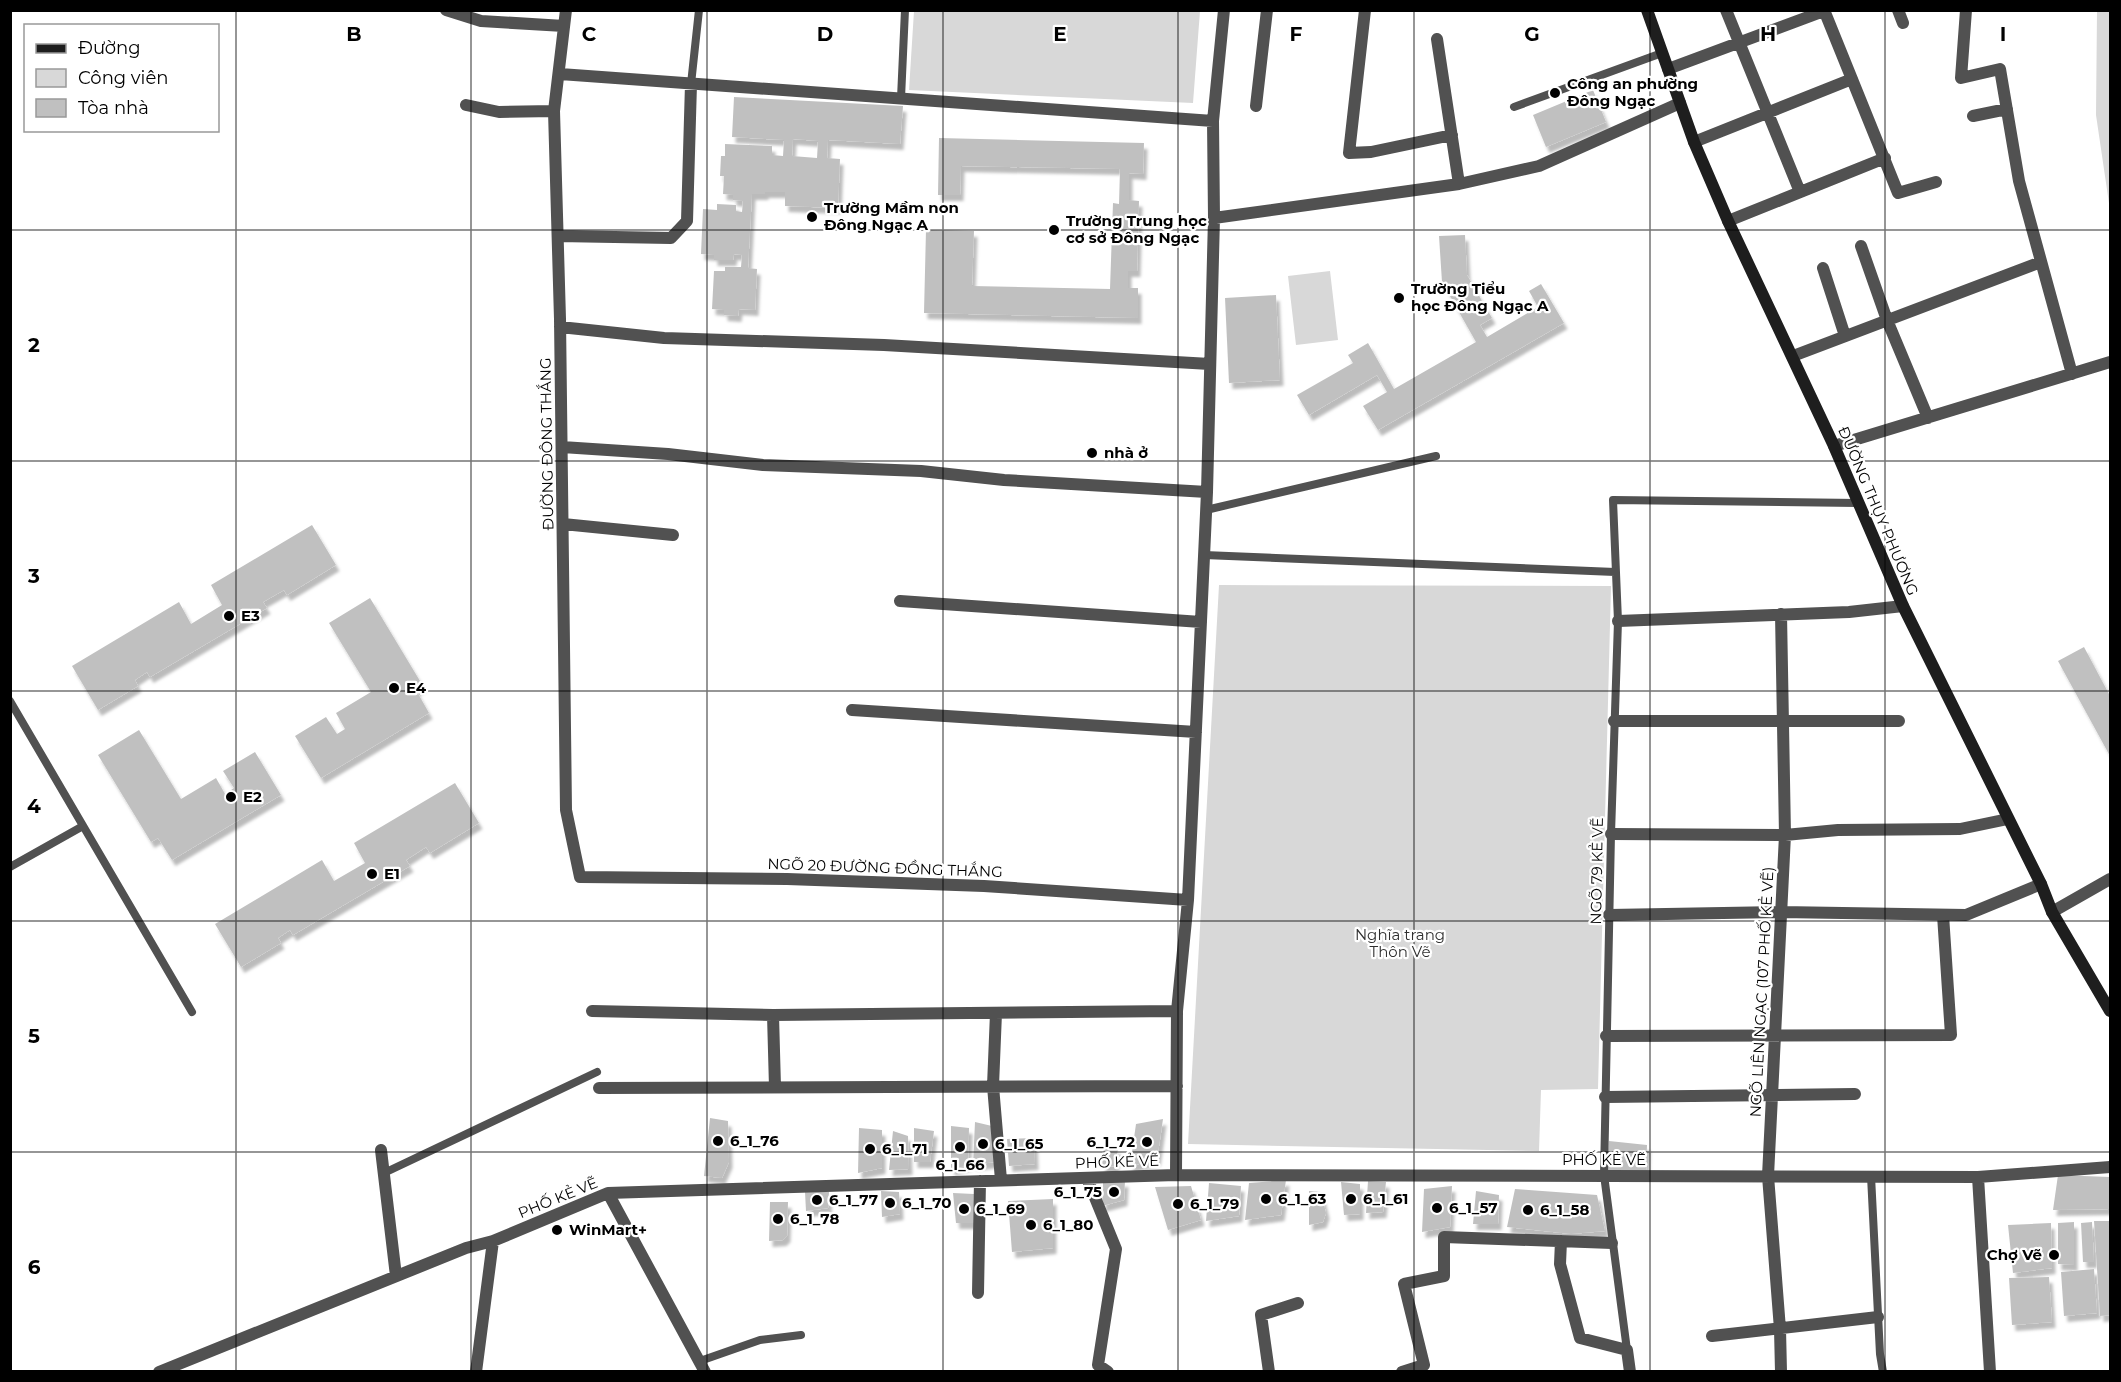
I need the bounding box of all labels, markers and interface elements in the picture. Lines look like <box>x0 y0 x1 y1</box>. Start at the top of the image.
text: B <box>346 22 362 46</box>
text: C <box>582 22 597 46</box>
text: D <box>817 22 833 46</box>
text: E <box>1053 22 1067 46</box>
text: F <box>1290 22 1303 46</box>
text: G <box>1524 22 1540 46</box>
text: H <box>1760 22 1776 46</box>
text: I <box>2000 22 2006 46</box>
legend <box>24 24 219 132</box>
text: Đường <box>78 37 141 59</box>
text: Công viên <box>78 67 169 89</box>
place label: Công an phường Đông Ngạc <box>1567 74 1698 110</box>
marker: Công an phường Đông Ngạc <box>1548 86 1562 100</box>
text: Tòa nhà <box>78 97 149 119</box>
place label: Trường Mầm non Đông Ngạc A <box>824 198 959 234</box>
marker: Trường Mầm non Đông Ngạc A <box>805 210 819 224</box>
place label: Trường Trung học cơ sở Đông Ngạc <box>1066 211 1207 247</box>
marker: Trường Trung học cơ sở Đông Ngạc <box>1047 223 1061 237</box>
place label: Trường Tiểu học Đông Ngạc A <box>1411 279 1549 315</box>
marker: Trường Tiểu học Đông Ngạc A <box>1392 291 1406 305</box>
text: 2 <box>28 333 40 357</box>
street label: ĐƯỜNG ĐÔNG THẮNG <box>535 357 558 531</box>
street label: ĐƯỜNG THỤY PHƯƠNG <box>1834 423 1923 598</box>
place label: nhà ở <box>1104 443 1148 462</box>
marker: nhà ở <box>1085 446 1099 460</box>
text: 3 <box>27 564 40 588</box>
place label: E3 <box>241 606 260 625</box>
marker: E3 <box>222 609 236 623</box>
place label: E4 <box>406 678 427 697</box>
marker: E4 <box>387 681 401 695</box>
place label: E2 <box>243 787 262 806</box>
marker: E2 <box>224 790 238 804</box>
text: 4 <box>27 794 41 818</box>
street label: NGÕ 79 KẺ VẼ <box>1586 817 1607 925</box>
street label: NGÕ 20 ĐƯỜNG ĐỒNG THẮNG <box>767 854 1003 881</box>
place label: E1 <box>384 864 400 883</box>
street label: NGÕ LIÊN NGẠC (107 PHỐ KẺ VẼ) <box>1745 866 1778 1118</box>
marker: E1 <box>365 867 379 881</box>
park label: Nghĩa trang Thôn Vẽ <box>1355 925 1445 961</box>
text: 5 <box>28 1024 40 1048</box>
place label: 6_1_76 <box>730 1131 779 1150</box>
place label: 6_1_72 <box>1087 1132 1135 1151</box>
marker: 6_1_76 <box>711 1134 725 1148</box>
place label: 6_1_65 <box>995 1134 1044 1153</box>
marker: 6_1_72 <box>1140 1135 1154 1149</box>
marker: 6_1_65 <box>976 1137 990 1151</box>
place label: 6_1_71 <box>882 1139 928 1158</box>
marker: 6_1_66 <box>953 1140 967 1154</box>
marker: 6_1_71 <box>863 1142 877 1156</box>
street label: PHỐ KẺ VẼ <box>1562 1150 1646 1169</box>
street label: PHỐ KẺ VẼ <box>1075 1151 1159 1172</box>
place label: 6_1_66 <box>935 1155 985 1174</box>
street label: PHỐ KẺ VẼ <box>515 1173 600 1222</box>
place label: 6_1_75 <box>1054 1182 1102 1201</box>
marker: 6_1_75 <box>1107 1185 1121 1199</box>
place label: 6_1_63 <box>1278 1189 1327 1208</box>
place label: 6_1_61 <box>1363 1189 1408 1208</box>
place label: 6_1_77 <box>829 1190 878 1209</box>
marker: 6_1_63 <box>1259 1192 1273 1206</box>
marker: 6_1_61 <box>1344 1192 1358 1206</box>
marker: 6_1_77 <box>810 1193 824 1207</box>
place label: 6_1_70 <box>902 1193 952 1212</box>
place label: 6_1_79 <box>1190 1194 1239 1213</box>
marker: 6_1_70 <box>883 1196 897 1210</box>
marker: 6_1_79 <box>1171 1197 1185 1211</box>
place label: 6_1_57 <box>1449 1198 1498 1217</box>
place label: 6_1_69 <box>976 1199 1025 1218</box>
place label: 6_1_58 <box>1540 1200 1589 1219</box>
marker: 6_1_57 <box>1430 1201 1444 1215</box>
marker: 6_1_69 <box>957 1202 971 1216</box>
marker: 6_1_58 <box>1521 1203 1535 1217</box>
place label: 6_1_78 <box>790 1209 839 1228</box>
marker: 6_1_78 <box>771 1212 785 1226</box>
place label: 6_1_80 <box>1043 1215 1093 1234</box>
marker: 6_1_80 <box>1024 1218 1038 1232</box>
place label: WinMart+ <box>569 1220 647 1239</box>
marker: WinMart+ <box>550 1223 564 1237</box>
place label: Chợ Vẽ <box>1987 1245 2042 1264</box>
marker: Chợ Vẽ <box>2047 1248 2061 1262</box>
text: 6 <box>28 1255 41 1279</box>

